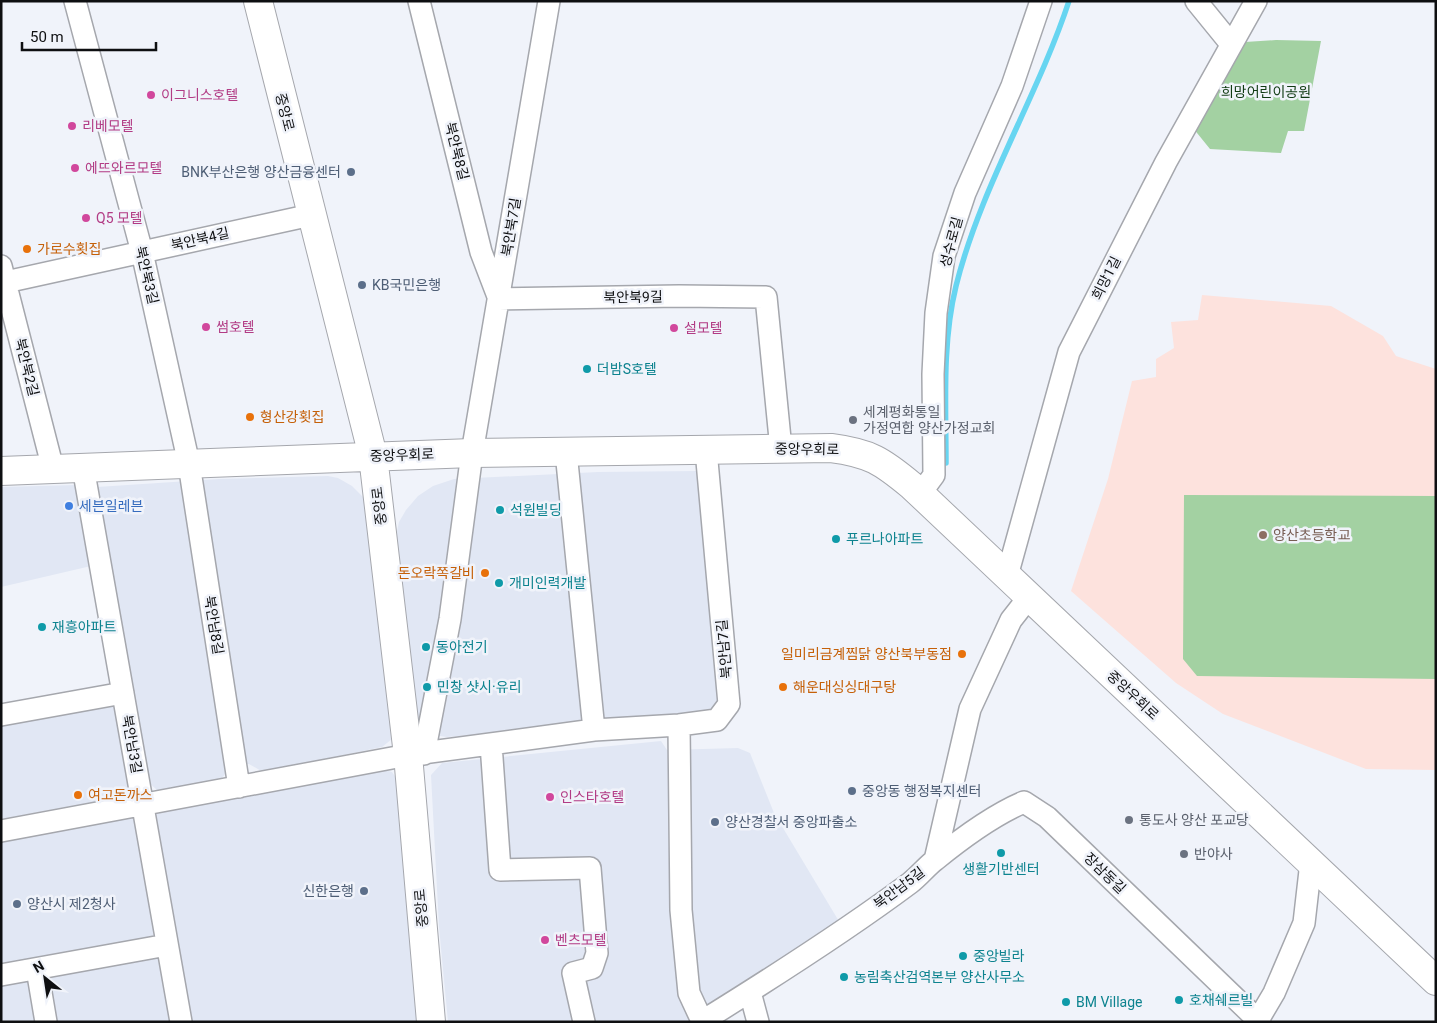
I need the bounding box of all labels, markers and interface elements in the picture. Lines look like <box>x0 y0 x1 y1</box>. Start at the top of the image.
scale bar <box>22 20 156 52</box>
text: 50 m <box>30 28 64 46</box>
park label: 희망어린이공원 <box>1221 84 1311 100</box>
place label: 이그니스호텔 <box>161 87 238 103</box>
marker: 이그니스호텔 <box>145 89 157 101</box>
street label: 중앙로 <box>273 91 297 133</box>
place label: 리베모텔 <box>82 118 134 134</box>
marker: 리베모텔 <box>66 120 78 132</box>
street label: 북안북8길 <box>442 120 472 182</box>
place label: 에뜨와르모텔 <box>85 160 162 176</box>
marker: 에뜨와르모텔 <box>69 162 81 174</box>
place label: BNK부산은행 양산금융센터 <box>181 164 341 180</box>
marker: BNK부산은행 양산금융센터 <box>345 166 357 178</box>
street label: 북안북7길 <box>498 196 524 258</box>
place label: Q5 모텔 <box>96 210 143 226</box>
marker: Q5 모텔 <box>80 212 92 224</box>
street label: 성수로길 <box>937 215 965 269</box>
street label: 북안북4길 <box>169 225 231 253</box>
place label: 가로수횟집 <box>37 241 101 257</box>
marker: 가로수횟집 <box>21 243 33 255</box>
street label: 북안북3길 <box>133 244 161 306</box>
street label: 희망1길 <box>1088 254 1124 302</box>
place label: KB국민은행 <box>372 277 441 293</box>
marker: KB국민은행 <box>356 279 368 291</box>
street label: 북안북9길 <box>603 288 663 306</box>
place label: 썸호텔 <box>216 319 255 335</box>
place label: 설모텔 <box>684 320 723 336</box>
marker: 썸호텔 <box>200 321 212 333</box>
marker: 설모텔 <box>668 322 680 334</box>
street label: 북안북2길 <box>12 336 42 398</box>
place label: 더밤S호텔 <box>597 361 657 377</box>
marker: 더밤S호텔 <box>581 363 593 375</box>
place label: 세계평화통일 가정연합 양산가정교회 <box>863 404 995 436</box>
place label: 형산강횟집 <box>260 409 324 425</box>
marker: 형산강횟집 <box>244 411 256 423</box>
marker: 세계평화통일 가정연합 양산가정교회 <box>847 414 859 426</box>
street label: 중앙우회로 <box>775 440 839 458</box>
street label: 중앙우회로 <box>370 446 435 464</box>
street label: 중앙로 <box>369 486 389 526</box>
place label: 세븐일레븐 <box>79 498 144 514</box>
marker: 세븐일레븐 <box>63 500 75 512</box>
place label: 석원빌딩 <box>510 502 562 518</box>
marker: 석원빌딩 <box>494 504 506 516</box>
place label: 양산초등학교 <box>1273 527 1350 543</box>
marker: 양산초등학교 <box>1257 529 1269 541</box>
place label: 푸르나아파트 <box>846 531 923 547</box>
marker: 푸르나아파트 <box>830 533 842 545</box>
place label: 돈오락쪽갈비 <box>398 565 475 581</box>
marker: 돈오락쪽갈비 <box>479 567 491 579</box>
place label: 개미인력개발 <box>509 575 586 591</box>
marker: 개미인력개발 <box>493 577 505 589</box>
street label: 북안남8길 <box>201 594 227 656</box>
place label: 재흥아파트 <box>52 619 117 635</box>
street label: 북안남7길 <box>713 619 735 679</box>
marker: 재흥아파트 <box>36 621 48 633</box>
place label: 동아전기 <box>436 639 488 655</box>
marker: 동아전기 <box>420 641 432 653</box>
place label: 일미리금계찜닭 양산북부동점 <box>781 646 952 662</box>
marker: 일미리금계찜닭 양산북부동점 <box>956 648 968 660</box>
street label: 중앙우회로 <box>1104 667 1162 723</box>
place label: 민창 샷시·유리 <box>437 679 521 695</box>
place label: 해운대싱싱대구탕 <box>793 679 896 695</box>
marker: 민창 샷시·유리 <box>421 681 433 693</box>
marker: 해운대싱싱대구탕 <box>777 681 789 693</box>
street label: 북안남3길 <box>119 713 145 775</box>
place label: 중앙동 행정복지센터 <box>862 783 981 799</box>
marker: 중앙동 행정복지센터 <box>846 785 858 797</box>
place label: 여고돈까스 <box>88 787 153 803</box>
marker: 여고돈까스 <box>72 789 84 801</box>
place label: 인스타호텔 <box>560 789 624 805</box>
marker: 인스타호텔 <box>544 791 556 803</box>
place label: 통도사 양산 포교당 <box>1139 812 1249 828</box>
place label: 양산경찰서 중앙파출소 <box>725 814 857 830</box>
marker: 통도사 양산 포교당 <box>1123 814 1135 826</box>
marker: 양산경찰서 중앙파출소 <box>709 816 721 828</box>
place label: 반야사 <box>1194 846 1233 862</box>
marker: 생활기반센터 <box>995 847 1007 859</box>
marker: 반야사 <box>1178 848 1190 860</box>
street label: 장삼동길 <box>1081 849 1129 897</box>
place label: 생활기반센터 <box>962 861 1040 877</box>
street label: 북안남5길 <box>870 864 928 912</box>
place label: 신한은행 <box>302 883 354 899</box>
marker: 신한은행 <box>358 885 370 897</box>
street label: 중앙로 <box>411 888 431 928</box>
place label: 양산시 제2청사 <box>27 896 116 912</box>
marker: 양산시 제2청사 <box>11 898 23 910</box>
place label: 벤츠모텔 <box>555 932 607 948</box>
marker: 벤츠모텔 <box>539 934 551 946</box>
place label: 중앙빌라 <box>973 948 1025 964</box>
marker: 중앙빌라 <box>957 950 969 962</box>
north arrow <box>20 953 70 1003</box>
text: N <box>30 957 47 976</box>
place label: 농림축산검역본부 양산사무소 <box>854 969 1025 985</box>
marker: 농림축산검역본부 양산사무소 <box>838 971 850 983</box>
place label: 호채쉐르빌 <box>1189 992 1253 1008</box>
place label: BM Village <box>1076 994 1142 1010</box>
marker: 호채쉐르빌 <box>1173 994 1185 1006</box>
marker: BM Village <box>1060 996 1072 1008</box>

